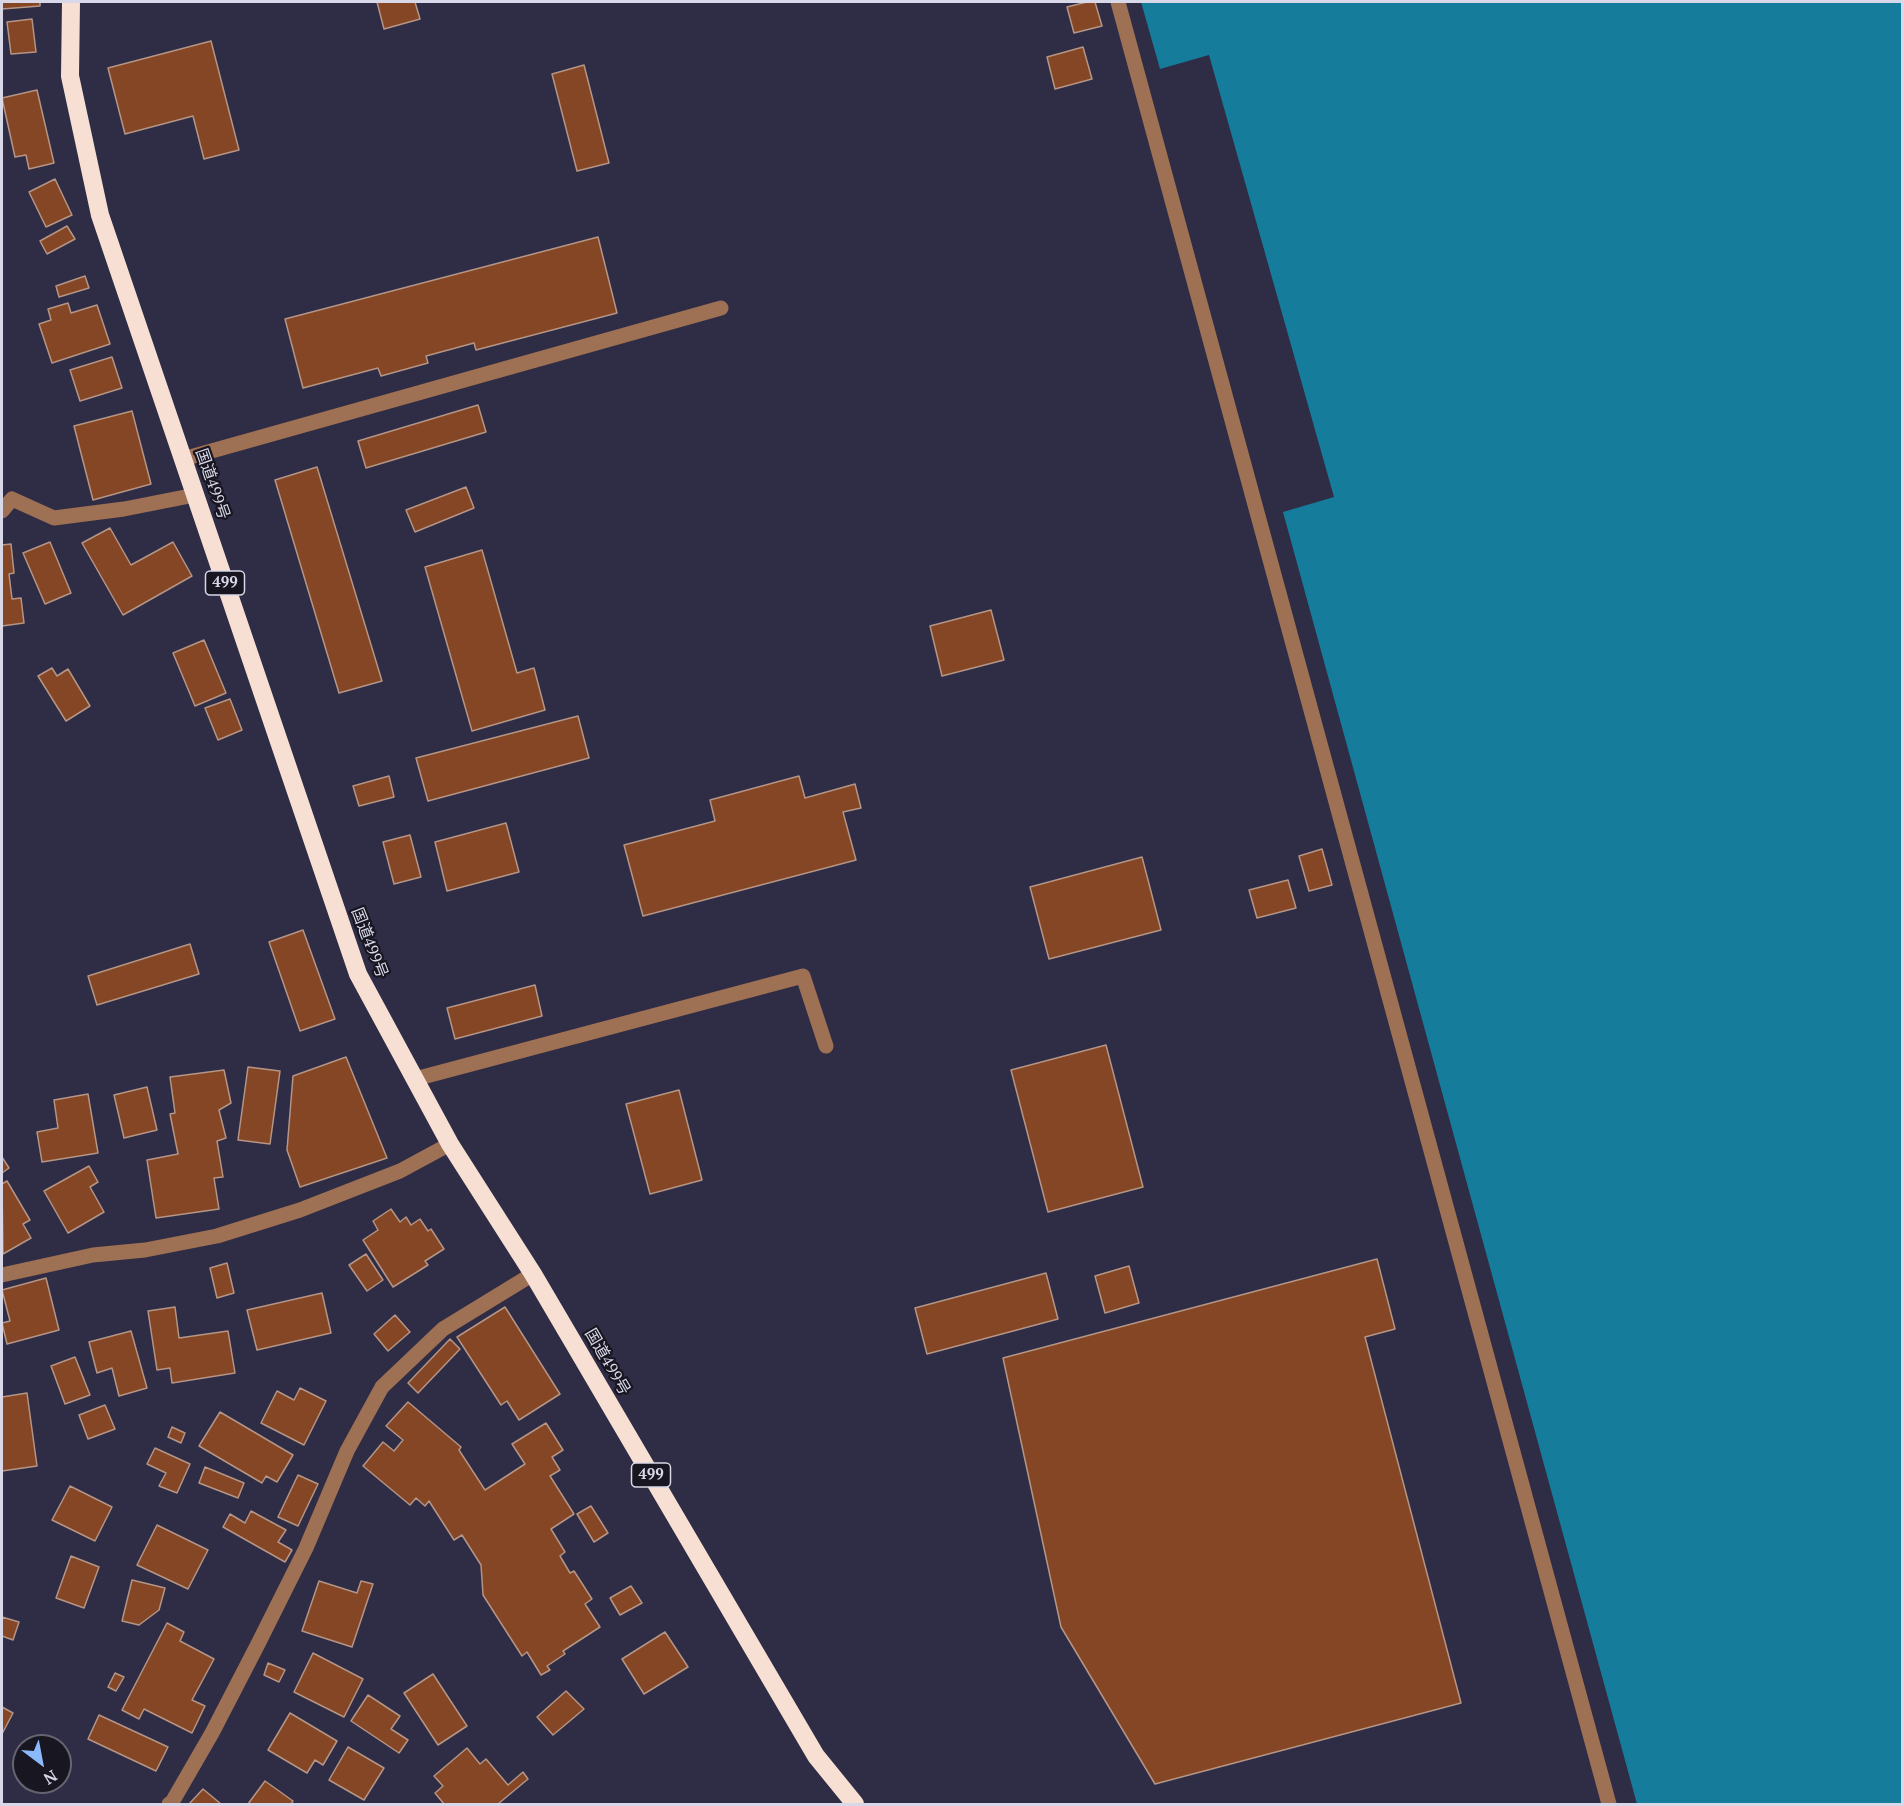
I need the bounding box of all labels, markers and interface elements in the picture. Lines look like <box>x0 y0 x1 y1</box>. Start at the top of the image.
street label: 国道499号 <box>191 446 233 522</box>
road number: 499 <box>206 571 244 595</box>
street label: 国道499号 <box>347 905 391 981</box>
street label: 国道499号 <box>580 1325 634 1399</box>
road number: 499 <box>632 1463 670 1487</box>
north arrow <box>12 1734 72 1794</box>
text: N <box>40 1765 61 1790</box>

